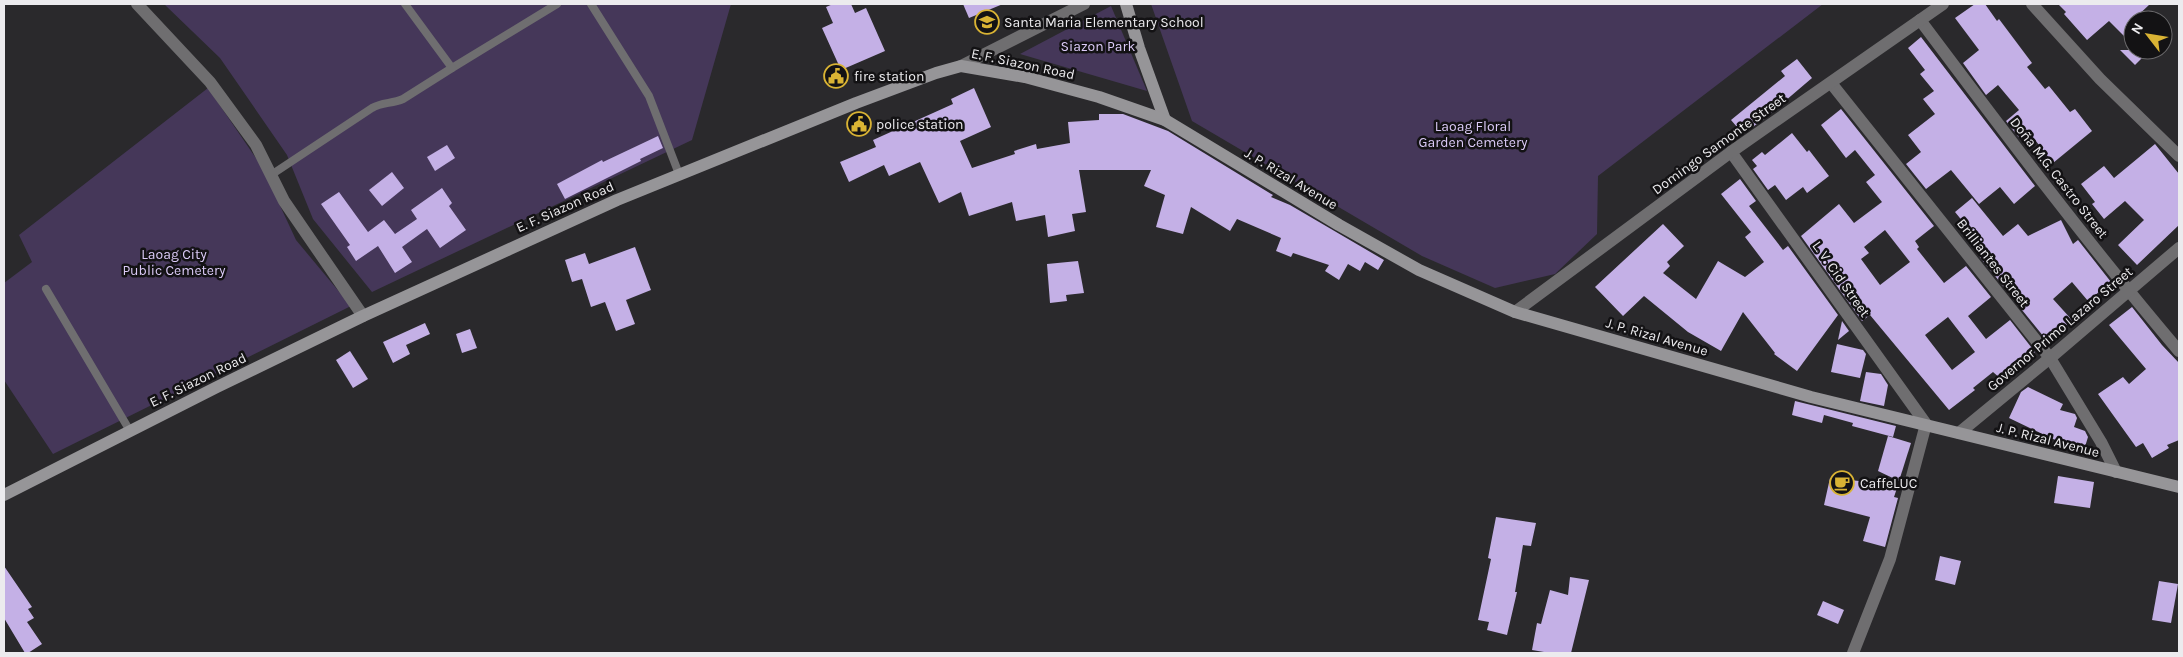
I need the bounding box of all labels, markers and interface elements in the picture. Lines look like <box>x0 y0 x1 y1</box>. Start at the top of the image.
school or university icon: Santa Maria Elementary School <box>974 9 1000 35</box>
north arrow <box>2123 10 2173 60</box>
place label: Santa Maria Elementary School <box>1004 14 1204 31</box>
text: N <box>2127 20 2147 37</box>
park label: Siazon Park <box>1061 38 1136 55</box>
street label: E. F. Siazon Road <box>970 45 1076 83</box>
public building icon: fire station <box>823 63 849 89</box>
place label: fire station <box>854 68 924 85</box>
street label: Domingo Samonte Street <box>1649 90 1789 198</box>
public building icon: police station <box>846 111 872 137</box>
street label: Doña M.G. Castro Street <box>2006 114 2112 242</box>
place label: police station <box>876 116 964 133</box>
park label: Laoag Floral Garden Cemetery <box>1418 118 1528 151</box>
street label: J. P. Rizal Avenue <box>1241 145 1341 213</box>
street label: E. F. Siazon Road <box>513 178 617 236</box>
street label: Brilliantes Street <box>1953 215 2033 311</box>
street label: L. V. Cid Street <box>1809 238 1873 320</box>
park label: Laoag City Public Cemetery <box>122 246 226 279</box>
street label: Governor Primo Lazaro Street <box>1984 263 2136 395</box>
street label: J. P. Rizal Avenue <box>1604 314 1710 360</box>
street label: E. F. Siazon Road <box>147 349 249 411</box>
street label: J. P. Rizal Avenue <box>1995 419 2101 461</box>
cafe icon: CaffeLUC <box>1829 470 1855 496</box>
place label: CaffeLUC <box>1860 475 1917 492</box>

